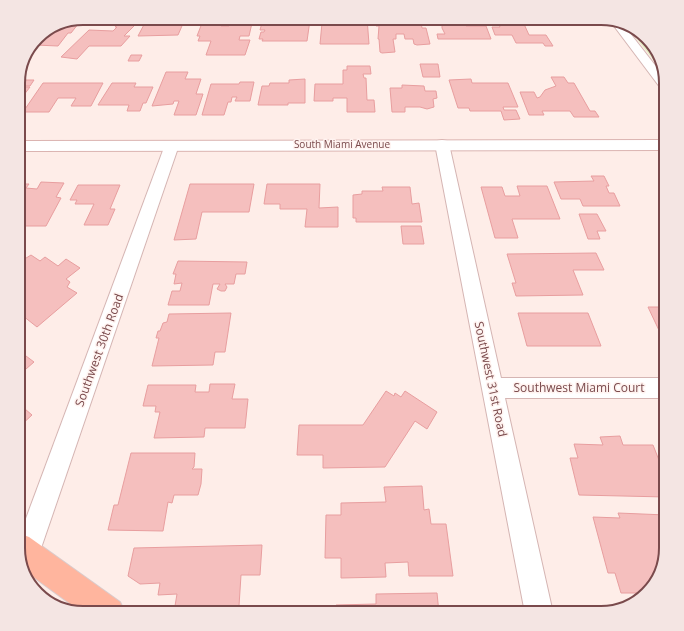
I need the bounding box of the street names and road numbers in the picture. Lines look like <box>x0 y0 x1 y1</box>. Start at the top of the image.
street label: South Miami Avenue <box>294 137 390 151</box>
street label: Southwest 30th Road <box>71 291 127 409</box>
street label: Southwest 31st Road <box>470 320 512 438</box>
street label: Southwest Miami Court <box>513 379 645 396</box>

